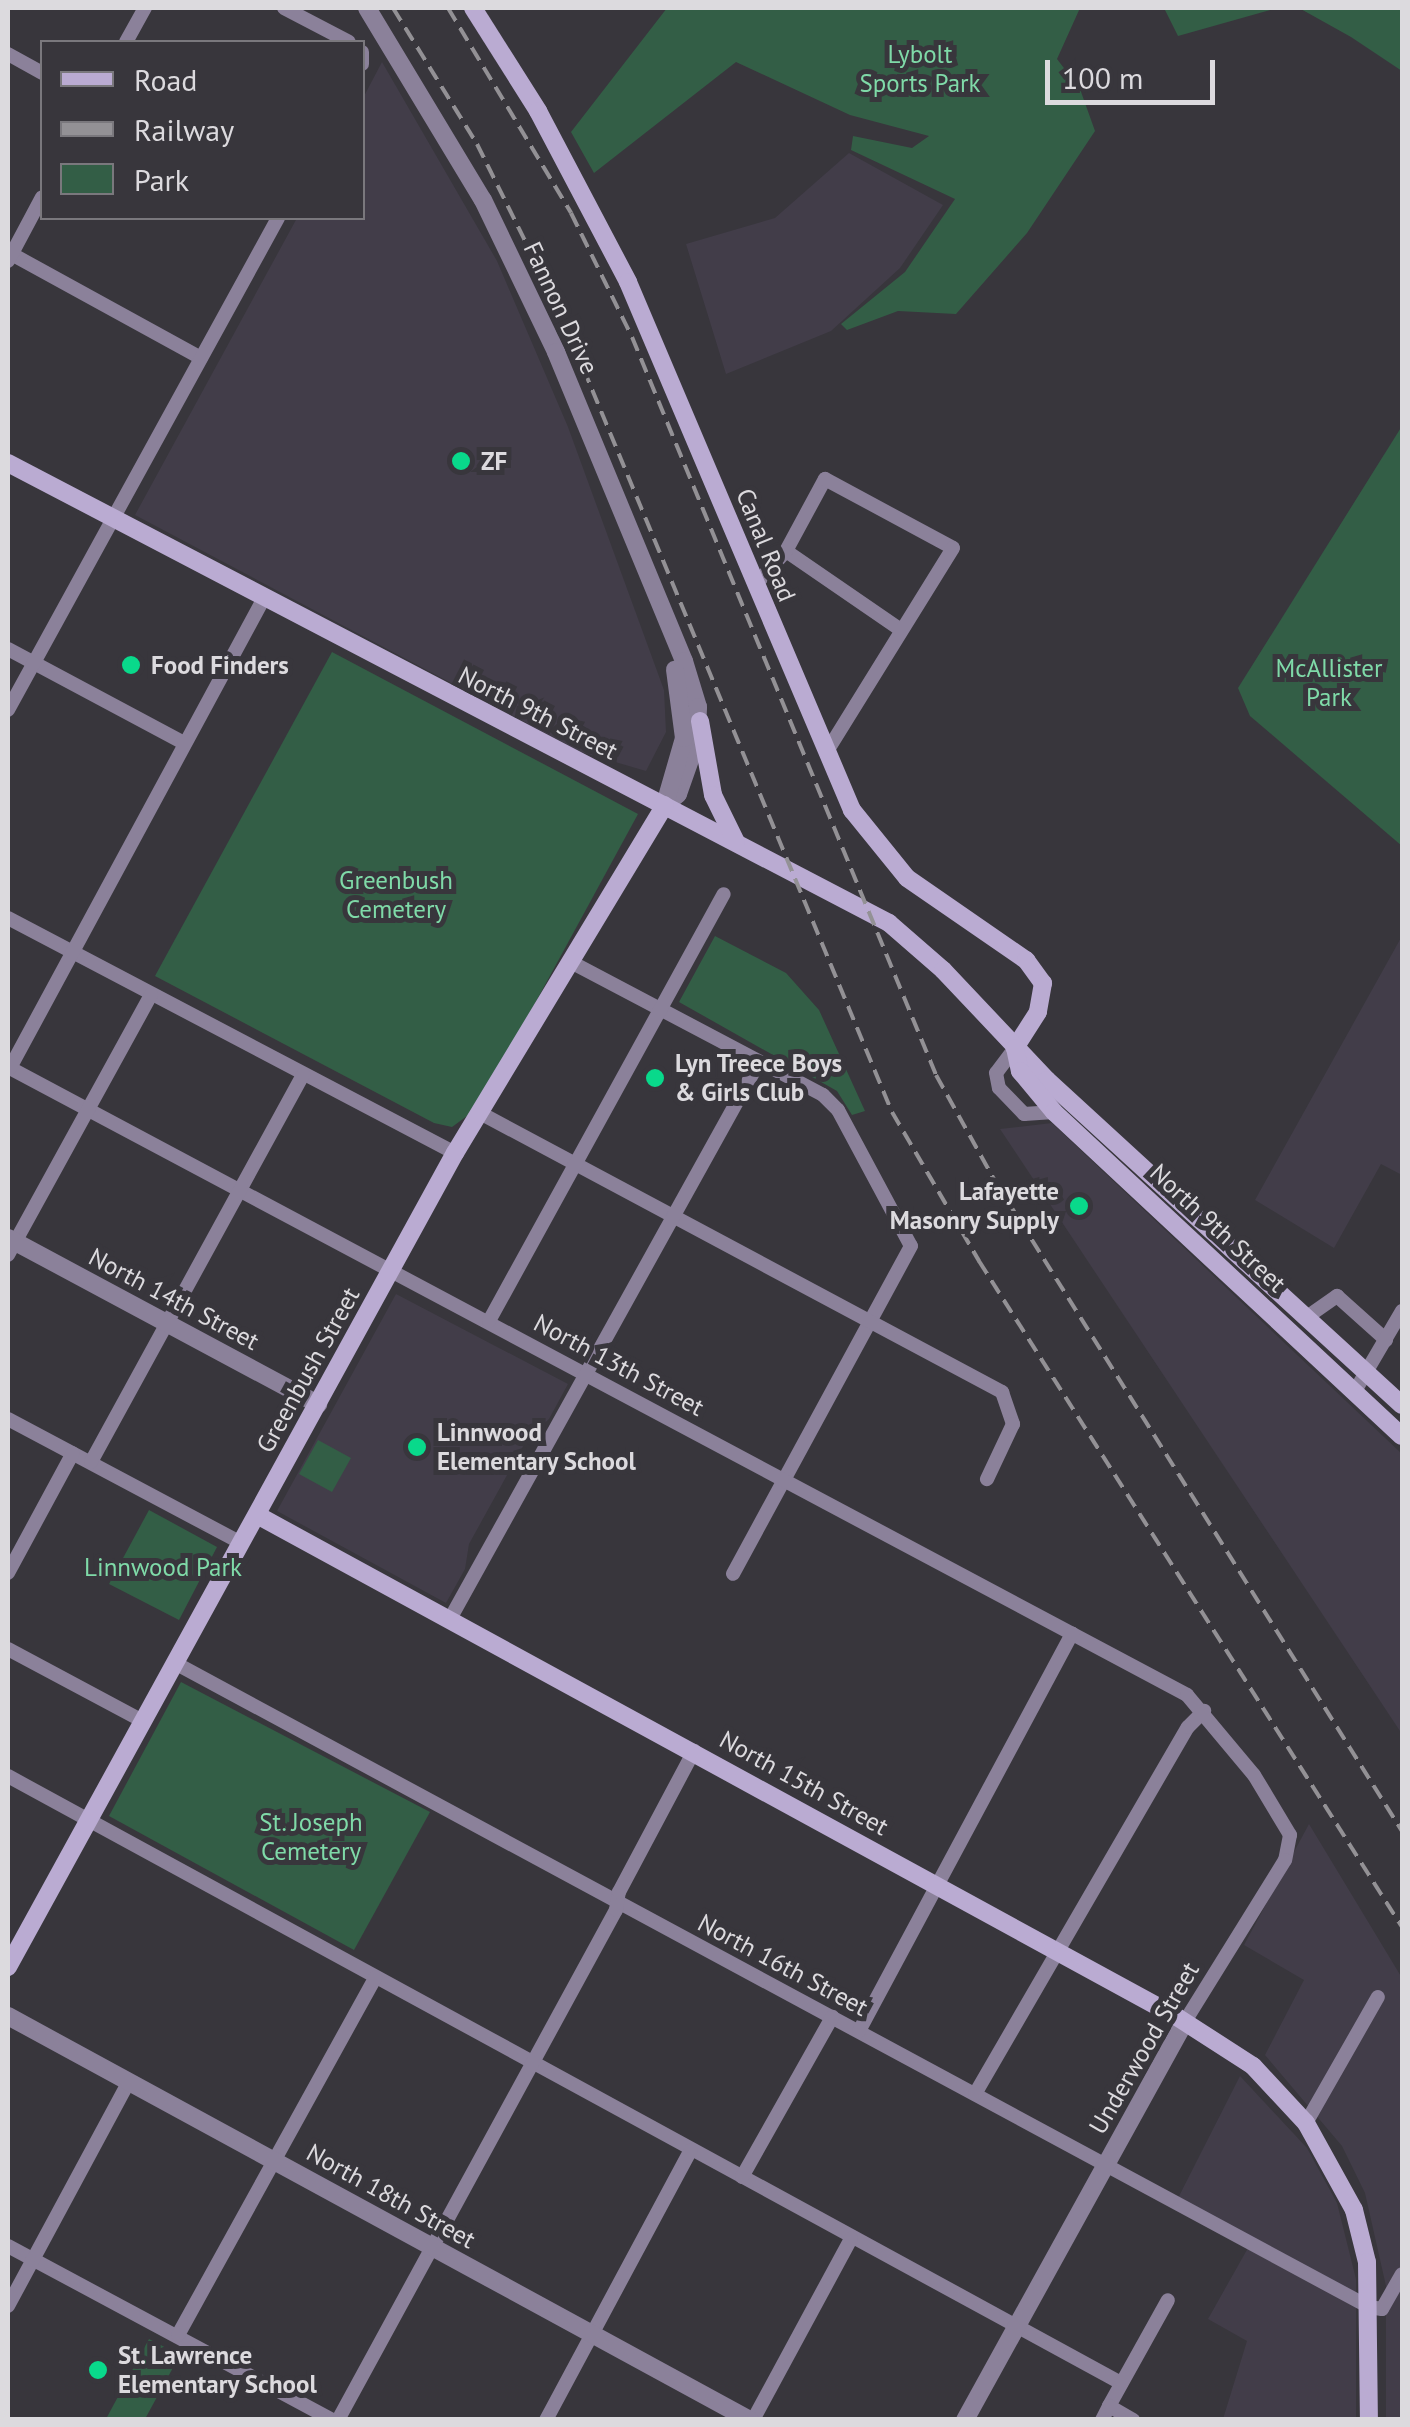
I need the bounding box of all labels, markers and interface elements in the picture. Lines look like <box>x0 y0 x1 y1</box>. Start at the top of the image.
legend <box>40 40 365 220</box>
park label: Lybolt Sports Park <box>859 40 981 99</box>
scale bar <box>1050 40 1220 102</box>
text: 100 m <box>1062 58 1143 97</box>
text: Road <box>134 60 198 99</box>
text: Railway <box>134 110 234 149</box>
text: Park <box>134 160 189 199</box>
street label: Fannon Drive <box>517 237 605 379</box>
place label: ZF <box>481 446 507 476</box>
marker: ZF <box>450 450 472 472</box>
street label: Canal Road <box>730 484 802 606</box>
place label: Food Finders <box>151 650 289 680</box>
marker: Food Finders <box>120 654 142 676</box>
park label: McAllister Park <box>1276 654 1382 713</box>
street label: North 9th Street <box>453 660 623 766</box>
park label: Greenbush Cemetery <box>339 866 453 925</box>
place label: Lyn Treece Boys & Girls Club <box>675 1049 843 1108</box>
marker: Lyn Treece Boys & Girls Club <box>644 1067 666 1089</box>
street label: North 9th Street <box>1144 1157 1292 1299</box>
place label: Lafayette Masonry Supply <box>889 1177 1059 1236</box>
marker: Lafayette Masonry Supply <box>1068 1195 1090 1217</box>
street label: North 14th Street <box>84 1242 264 1356</box>
street label: Greenbush Street <box>250 1282 366 1458</box>
street label: North 13th Street <box>529 1308 709 1422</box>
place label: Linnwood Elementary School <box>437 1418 637 1477</box>
marker: Linnwood Elementary School <box>406 1436 428 1458</box>
park label: Linnwood Park <box>84 1552 242 1582</box>
street label: North 15th Street <box>714 1724 894 1842</box>
park label: St. Joseph Cemetery <box>258 1808 364 1867</box>
street label: North 16th Street <box>693 1908 873 2022</box>
street label: Underwood Street <box>1083 1957 1205 2139</box>
street label: North 18th Street <box>301 2137 481 2255</box>
place label: St. Lawrence Elementary School <box>118 2341 318 2400</box>
marker: St. Lawrence Elementary School <box>87 2359 109 2381</box>

